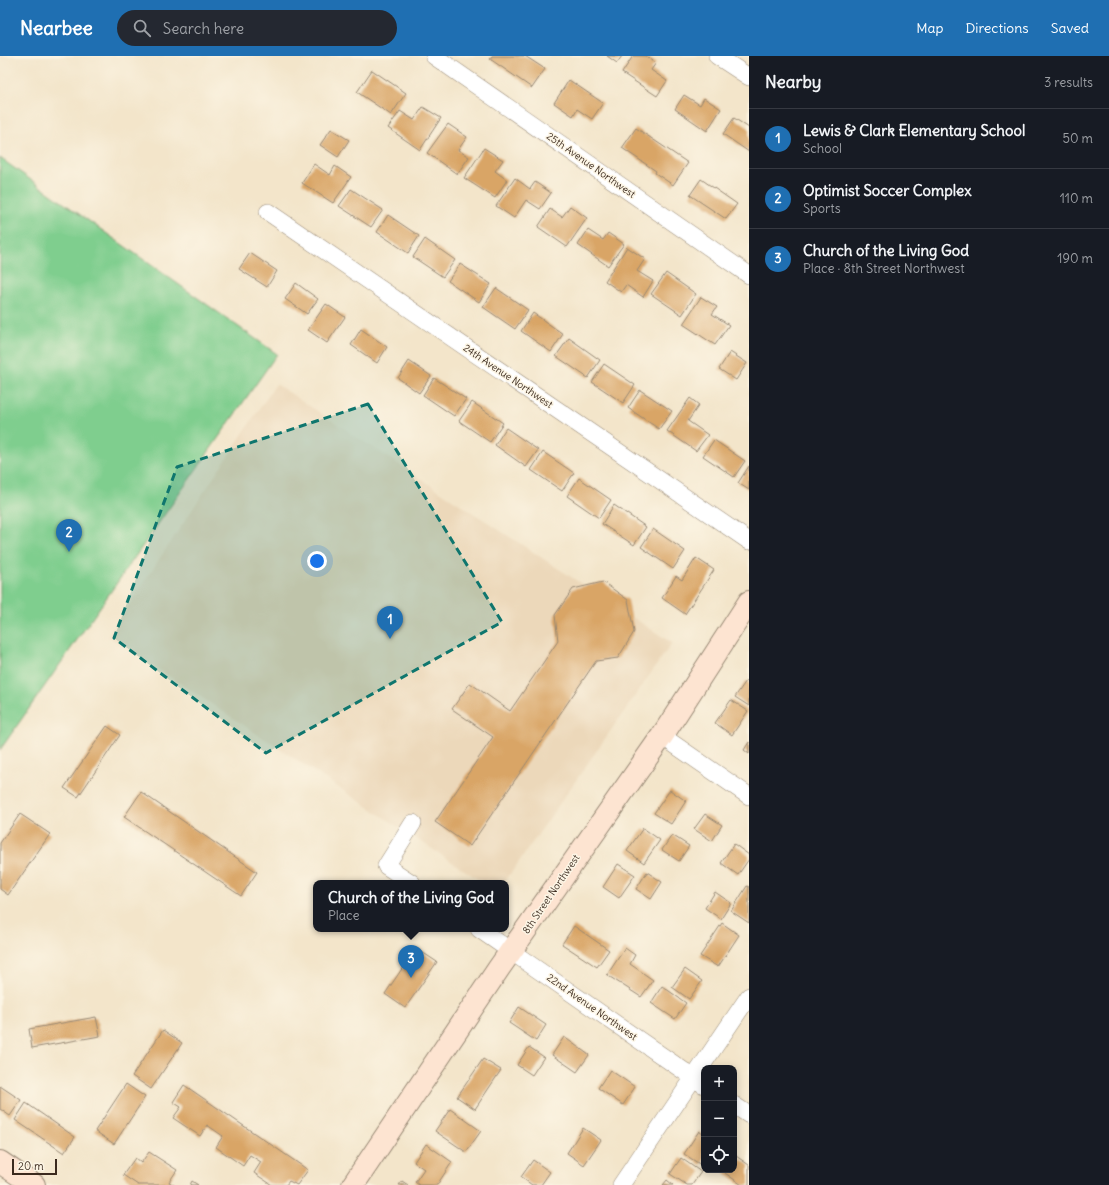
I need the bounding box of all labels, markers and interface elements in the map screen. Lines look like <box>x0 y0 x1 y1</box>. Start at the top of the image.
search box <box>117 10 397 46</box>
text: Nearbee <box>20 16 93 40</box>
icon: search <box>131 17 153 39</box>
text: Search here <box>163 19 244 38</box>
text: Map <box>916 19 943 37</box>
text: Directions <box>965 19 1029 37</box>
text: Saved <box>1051 19 1089 37</box>
text: Nearby <box>765 71 821 93</box>
text: 3 results <box>1044 74 1093 91</box>
text: Lewis & Clark Elementary School <box>803 121 1025 140</box>
street label: 25th Avenue Northwest <box>544 129 638 201</box>
text: 1 <box>775 130 781 147</box>
text: 50 m <box>1062 130 1093 147</box>
text: School <box>803 140 842 157</box>
text: Optimist Soccer Complex <box>803 181 972 200</box>
text: 2 <box>774 190 782 207</box>
text: 110 m <box>1060 190 1093 207</box>
text: Sports <box>803 200 841 217</box>
text: Church of the Living God <box>803 241 969 260</box>
text: 3 <box>774 250 782 267</box>
text: 190 m <box>1057 250 1093 267</box>
text: Place · 8th Street Northwest <box>803 260 965 277</box>
street label: 24th Avenue Northwest <box>461 341 556 411</box>
pin: 2 <box>56 519 82 552</box>
your location <box>307 551 327 571</box>
pin: 1 <box>377 606 403 639</box>
street label: 8th Street Northwest <box>520 851 583 936</box>
popup <box>313 880 509 932</box>
text: Church of the Living God <box>328 888 494 907</box>
text: Place <box>328 907 359 924</box>
pin: 3 <box>398 945 424 978</box>
street label: 22nd Avenue Northwest <box>544 971 640 1044</box>
map controls <box>701 1065 737 1173</box>
button: + <box>701 1065 737 1101</box>
button: − <box>701 1101 737 1137</box>
button: locate <box>701 1137 737 1173</box>
scale bar <box>12 1157 57 1176</box>
text: 20 m <box>18 1159 44 1173</box>

